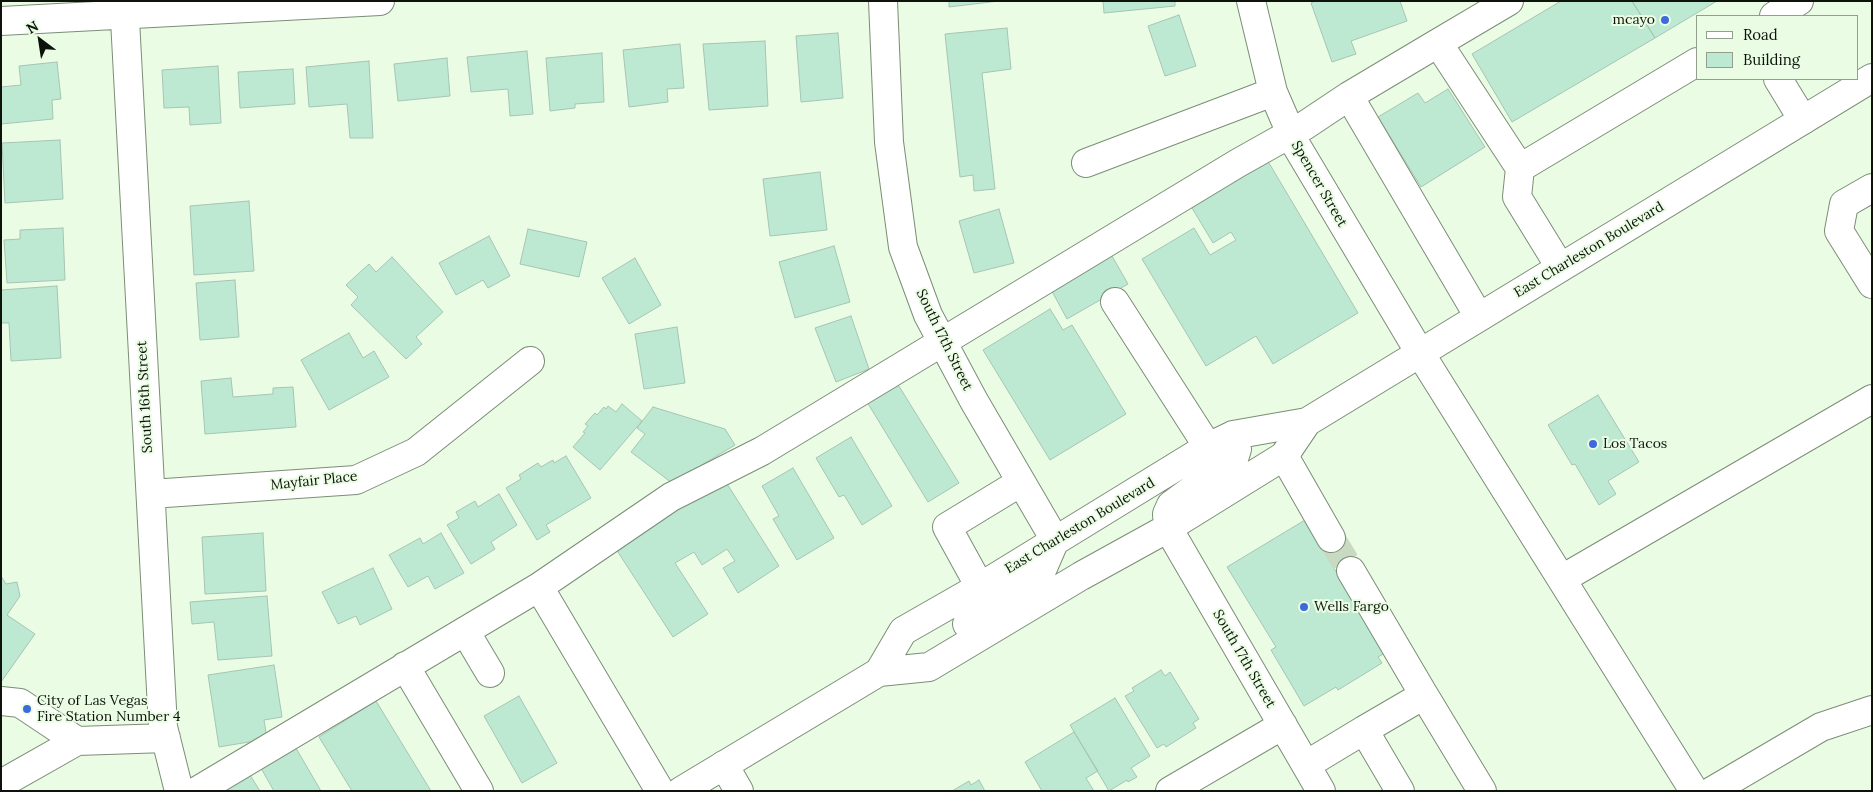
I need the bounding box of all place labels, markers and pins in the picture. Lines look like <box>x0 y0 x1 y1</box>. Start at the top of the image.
place label: mcayo <box>1613 12 1655 28</box>
marker: mcayo <box>1659 14 1671 26</box>
place label: Los Tacos <box>1603 436 1667 452</box>
marker: Los Tacos <box>1587 438 1599 450</box>
place label: Wells Fargo <box>1314 599 1389 615</box>
marker: Wells Fargo <box>1298 601 1310 613</box>
place label: City of Las Vegas Fire Station Number 4 <box>37 693 181 726</box>
marker: City of Las Vegas Fire Station Number 4 <box>21 703 33 715</box>

